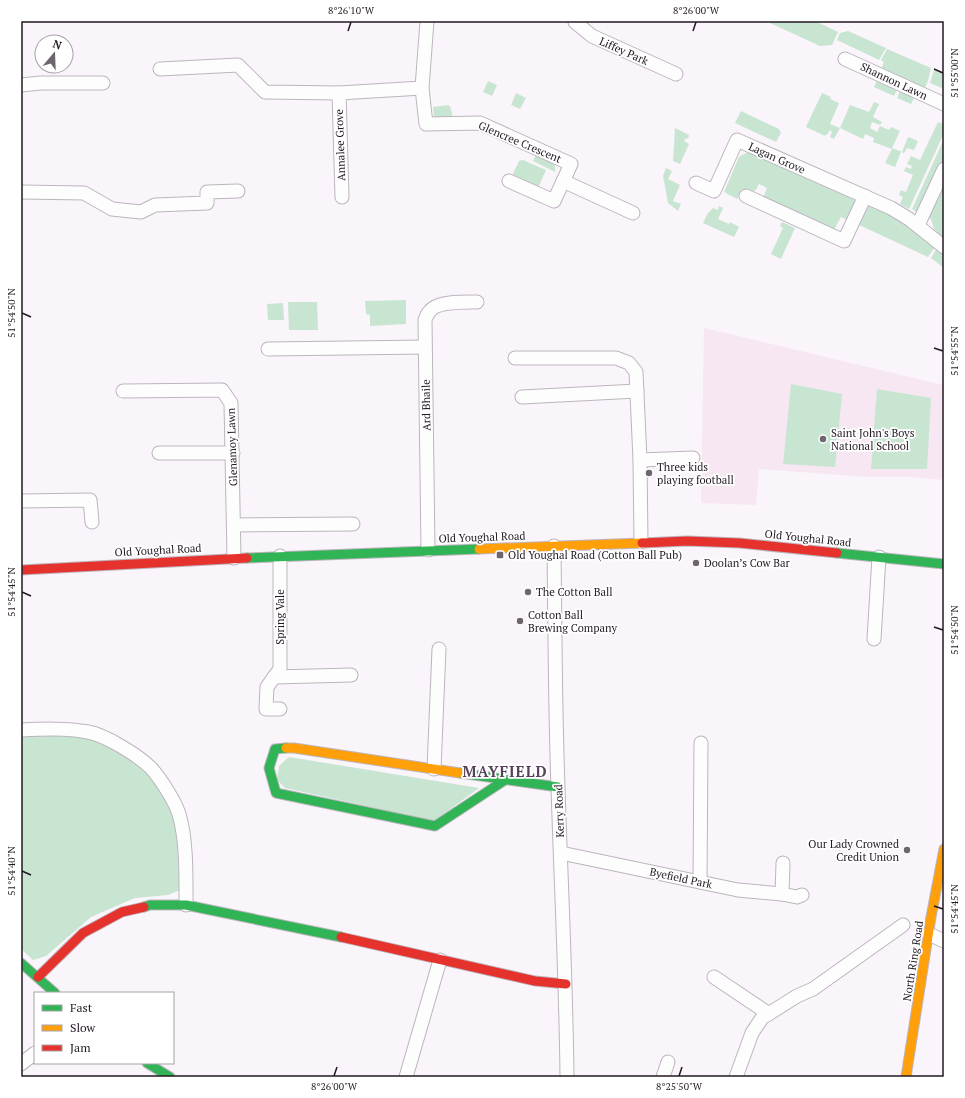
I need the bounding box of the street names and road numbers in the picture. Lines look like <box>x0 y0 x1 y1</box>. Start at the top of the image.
street label: Liffey Park <box>597 34 651 68</box>
street label: Shannon Lawn <box>858 59 930 103</box>
street label: Annalee Grove <box>332 108 348 181</box>
street label: Glencree Crescent <box>476 118 564 166</box>
street label: Lagan Grove <box>746 139 808 177</box>
street label: Ard Bhaile <box>419 379 433 431</box>
street label: Glenamoy Lawn <box>224 407 240 486</box>
street label: Old Youghal Road <box>764 526 852 550</box>
street label: Old Youghal Road <box>438 528 526 546</box>
street label: Old Youghal Road <box>114 541 202 559</box>
street label: Spring Vale <box>273 589 287 645</box>
street label: Kerry Road <box>551 784 567 838</box>
street label: Byefield Park <box>648 865 714 892</box>
street label: North Ring Road <box>900 920 926 1002</box>

